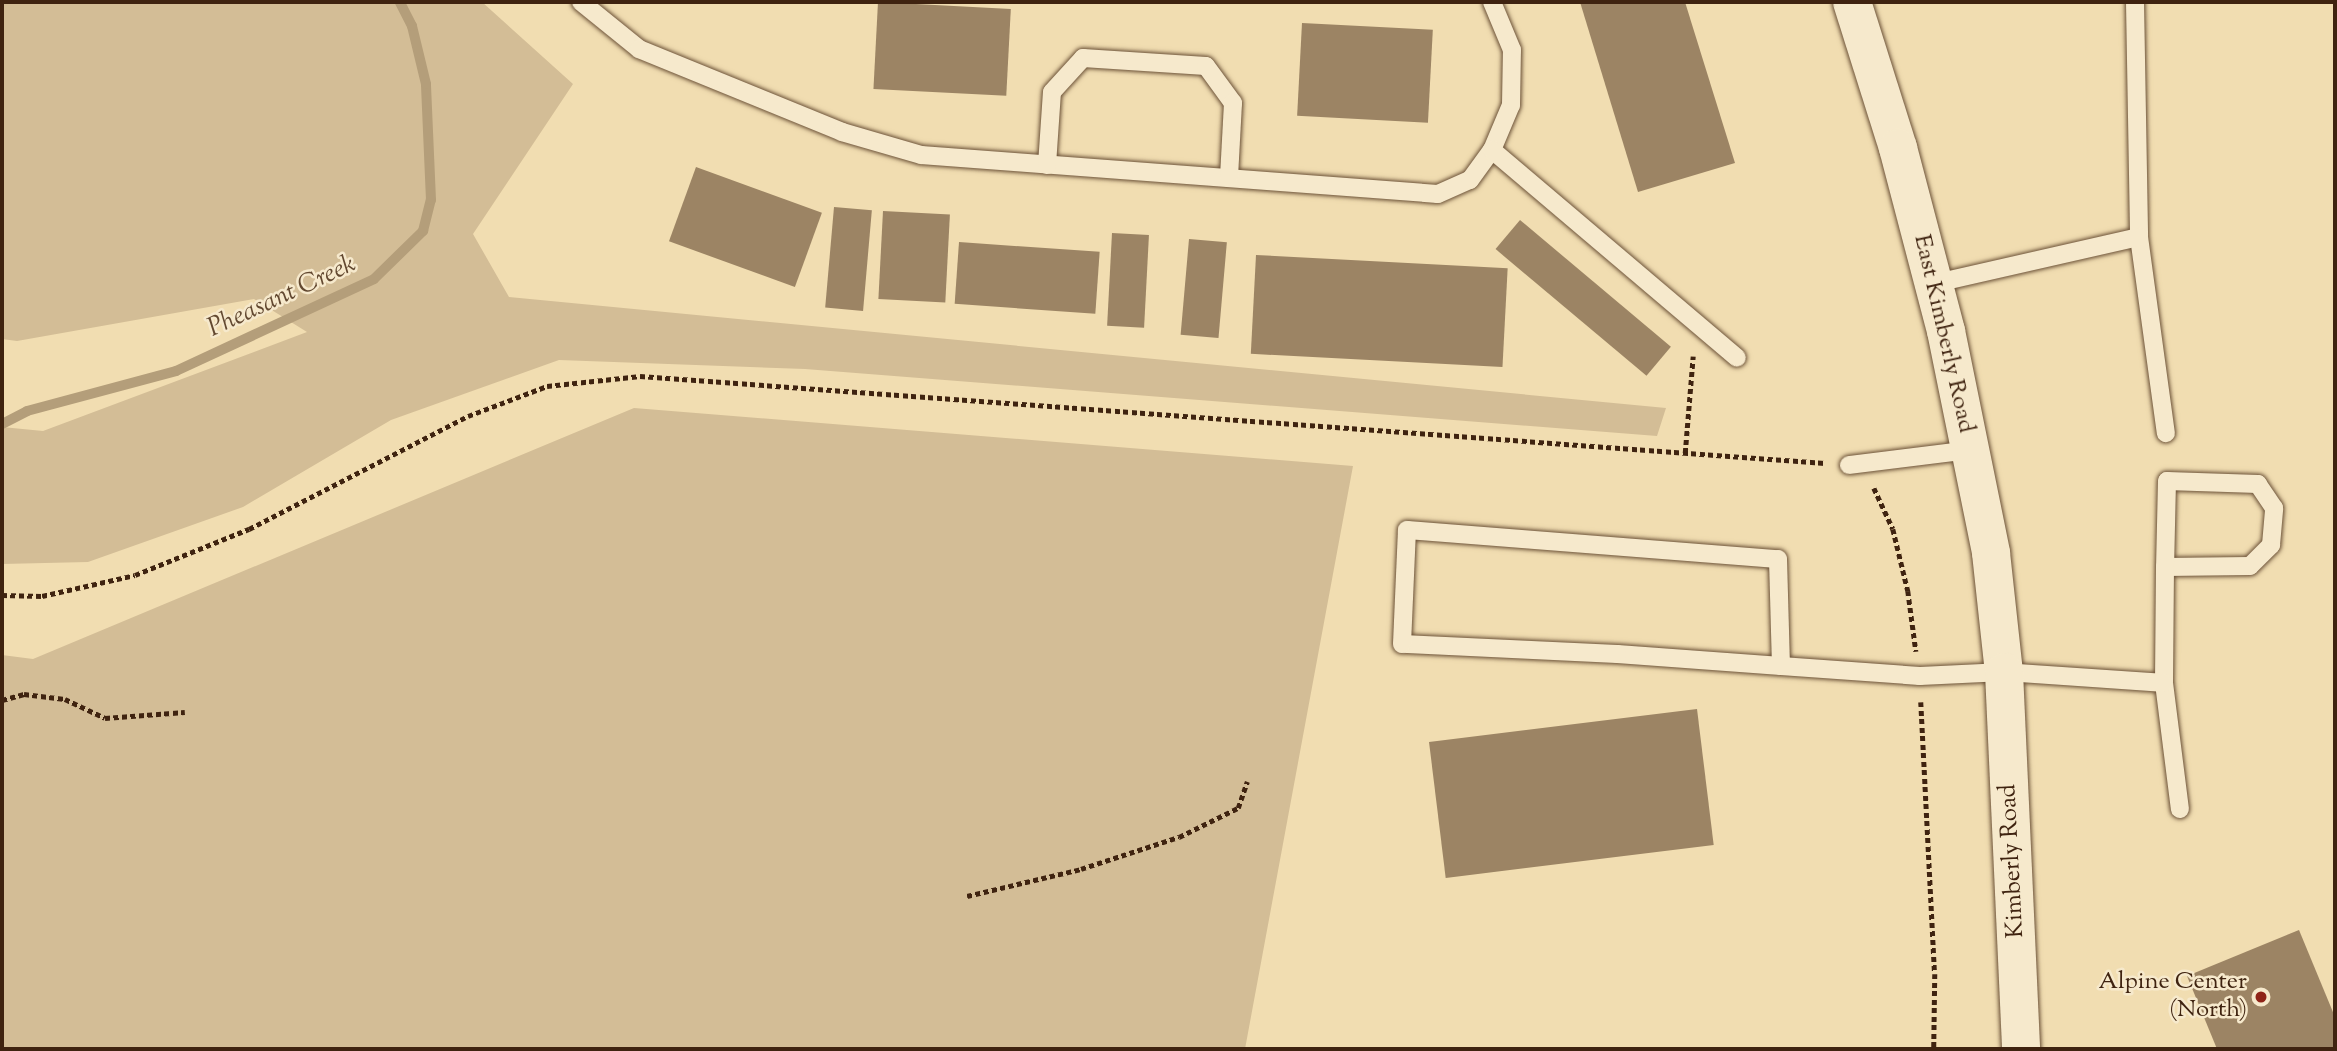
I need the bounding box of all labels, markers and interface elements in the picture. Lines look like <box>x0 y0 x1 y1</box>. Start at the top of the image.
street label: East Kimberly Road <box>1906 232 1980 436</box>
water label: Pheasant Creek <box>203 249 361 345</box>
street label: Kimberly Road <box>1995 783 2031 939</box>
place label: Alpine Center (North) <box>2098 969 2247 1025</box>
marker: Alpine Center (North) <box>2253 989 2269 1005</box>

